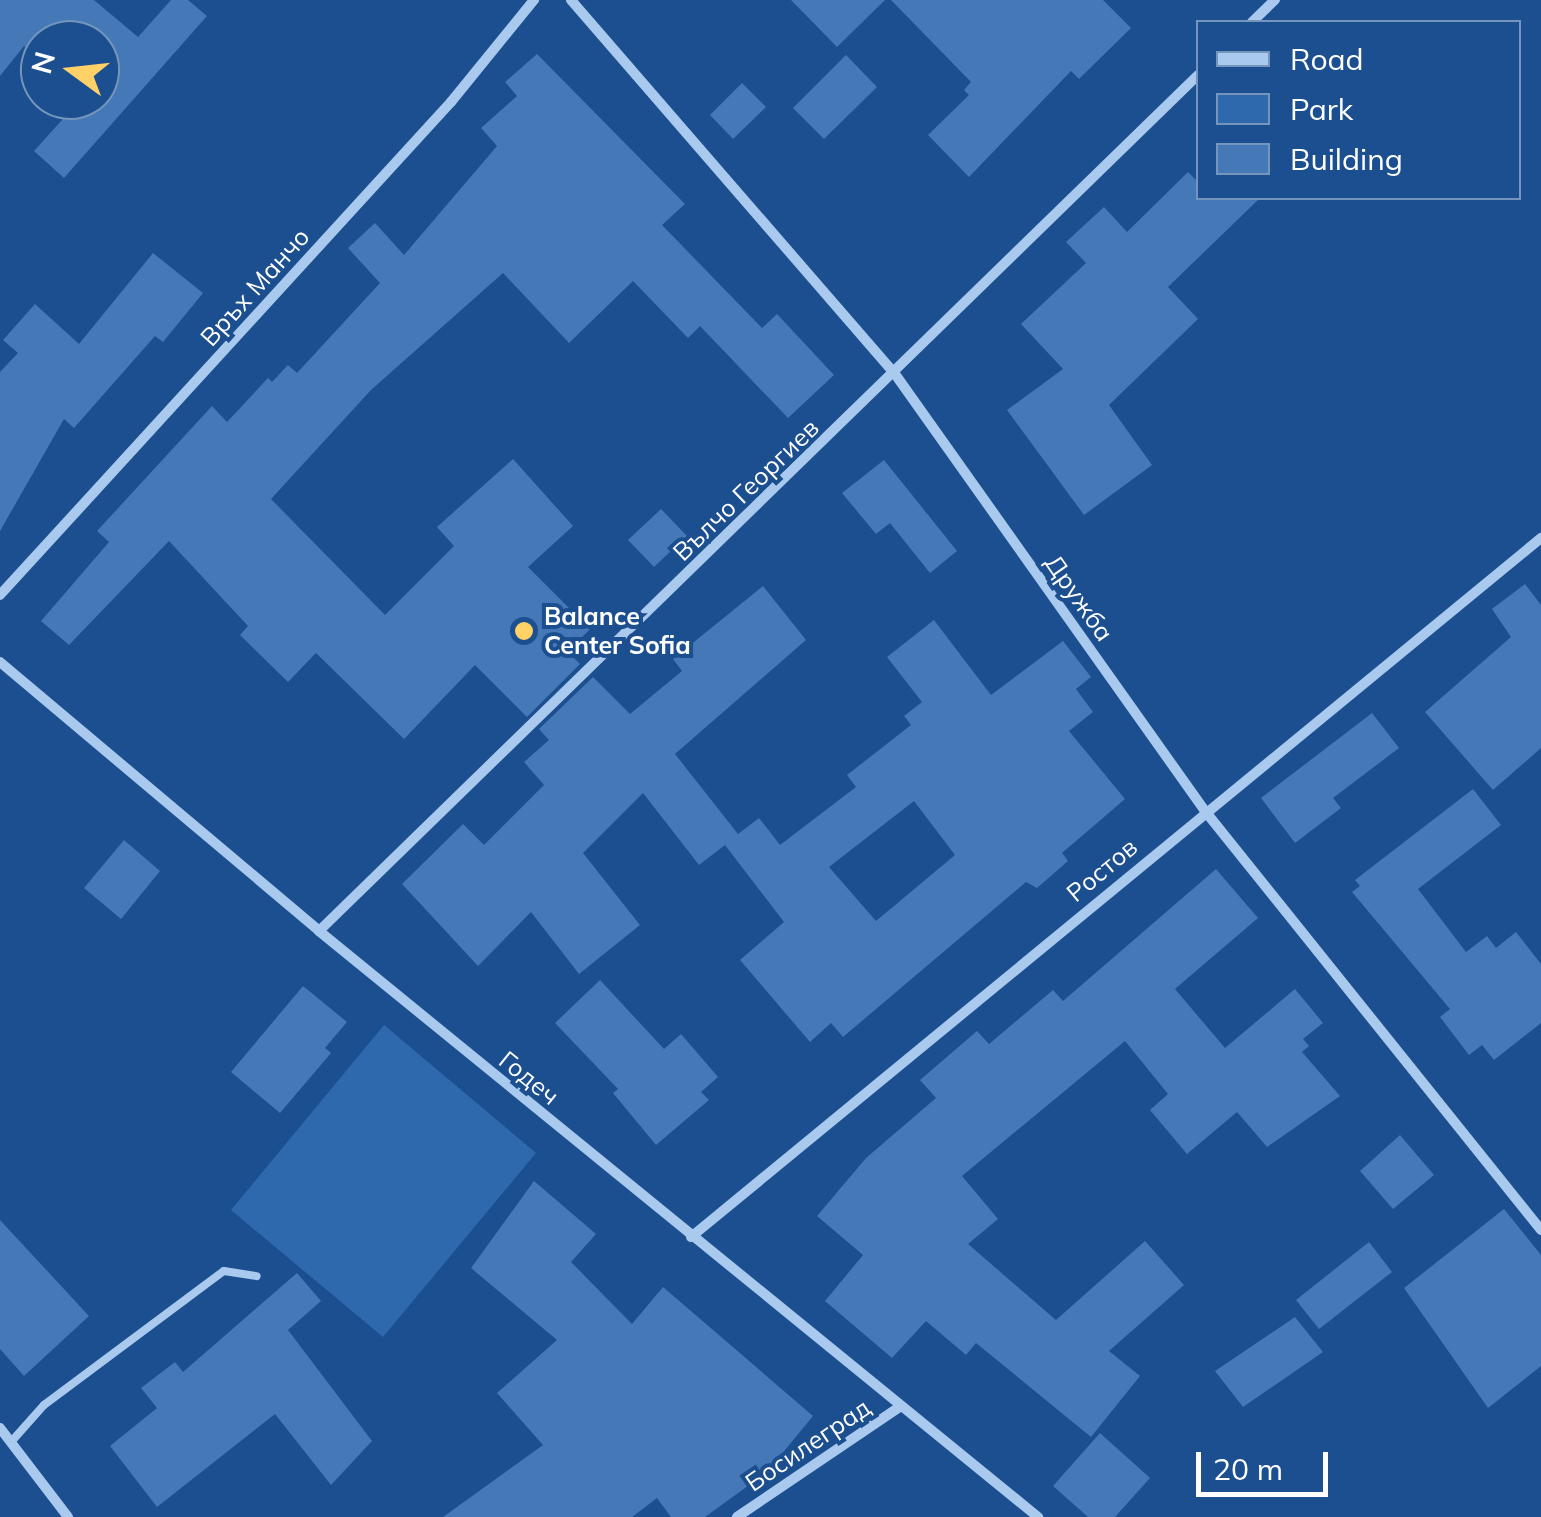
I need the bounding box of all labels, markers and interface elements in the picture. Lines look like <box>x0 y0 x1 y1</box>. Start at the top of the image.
north arrow <box>20 20 120 120</box>
legend <box>1196 20 1521 200</box>
text: Road <box>1290 40 1364 78</box>
text: N <box>23 48 62 77</box>
text: Park <box>1290 90 1353 128</box>
text: Building <box>1290 140 1403 178</box>
street label: Връх Манчо <box>194 222 316 352</box>
street label: Вълчо Георгиев <box>667 413 825 567</box>
street label: Дружба <box>1038 549 1120 647</box>
place label: Balance Center Sofia <box>544 602 691 661</box>
marker: Balance Center Sofia <box>513 620 535 642</box>
street label: Ростов <box>1061 832 1143 908</box>
street label: Годеч <box>493 1045 565 1111</box>
street label: Босилеград <box>740 1392 876 1498</box>
scale bar <box>1201 1432 1334 1494</box>
text: 20 m <box>1213 1450 1283 1488</box>

